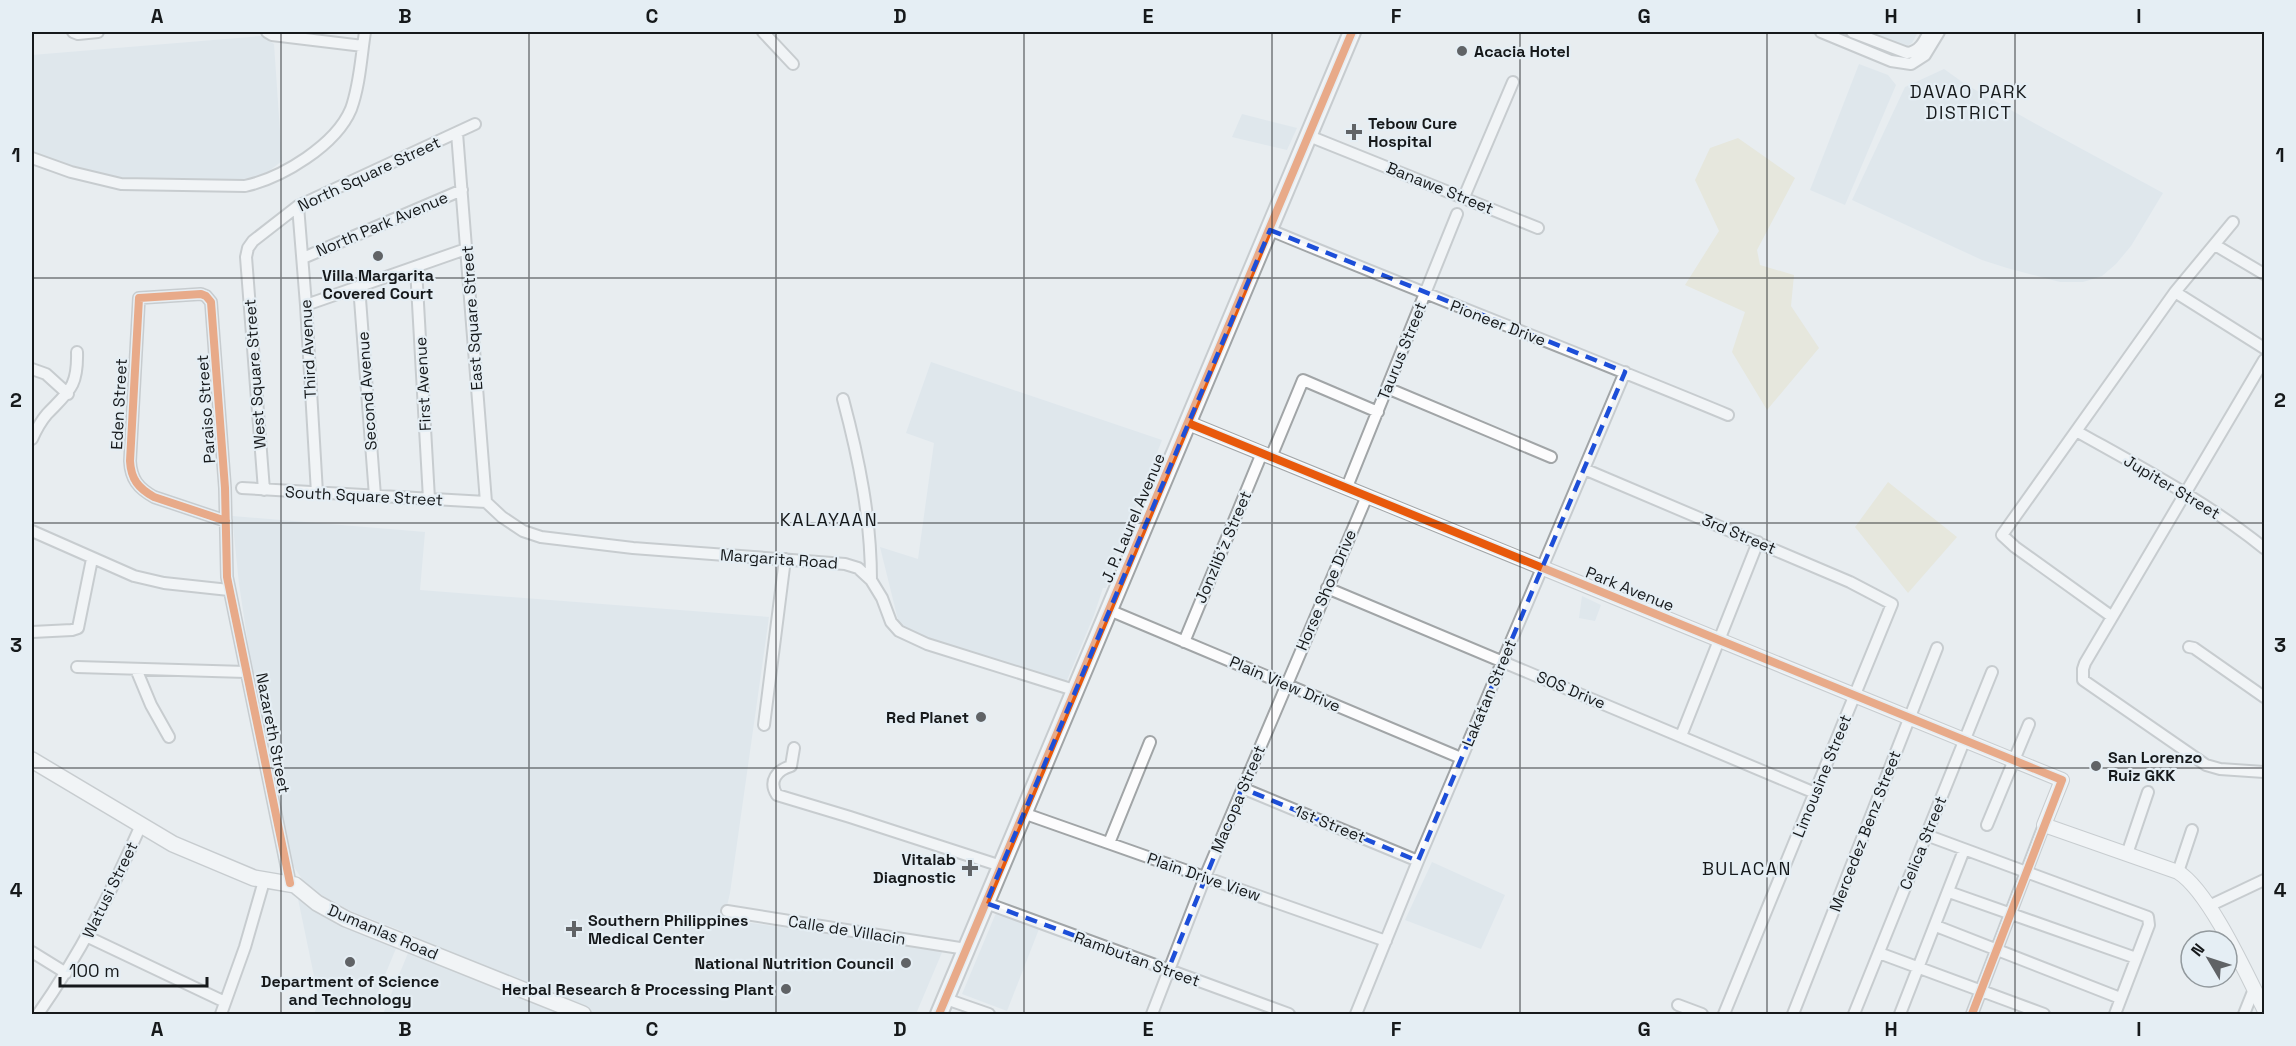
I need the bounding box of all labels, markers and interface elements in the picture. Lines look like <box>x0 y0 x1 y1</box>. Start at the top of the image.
text: A <box>151 3 164 29</box>
text: B <box>398 3 412 29</box>
text: C <box>646 3 659 29</box>
text: D <box>893 3 907 29</box>
text: E <box>1142 3 1154 29</box>
text: F <box>1391 3 1402 29</box>
text: G <box>1637 3 1651 29</box>
text: H <box>1884 3 1898 29</box>
text: I <box>2136 3 2142 29</box>
place label: Acacia Hotel <box>1474 41 1570 62</box>
marker: Acacia Hotel <box>1455 44 1469 58</box>
district label: DAVAO PARK DISTRICT <box>1910 80 2028 124</box>
place label: Tebow Cure Hospital <box>1368 113 1457 152</box>
marker: Tebow Cure Hospital <box>1345 123 1363 141</box>
street label: North Square Street <box>294 132 444 216</box>
text: 1 <box>11 142 21 168</box>
text: 1 <box>2275 142 2285 168</box>
street label: Banawe Street <box>1383 157 1497 219</box>
street label: North Park Avenue <box>313 187 451 261</box>
street label: East Square Street <box>456 245 488 391</box>
marker: Villa Margarita Covered Court <box>371 249 385 263</box>
place label: Villa Margarita Covered Court <box>322 265 434 304</box>
street label: Pioneer Drive <box>1447 295 1549 351</box>
street label: West Square Street <box>239 298 271 450</box>
street label: Third Avenue <box>295 299 321 399</box>
street label: Taurus Street <box>1373 299 1431 403</box>
street label: Second Avenue <box>352 331 382 451</box>
street label: First Avenue <box>410 336 436 432</box>
street label: Paraiso Street <box>192 354 220 464</box>
street label: Eden Street <box>106 358 132 450</box>
text: 2 <box>10 387 22 413</box>
text: 2 <box>2274 387 2286 413</box>
street label: J. P. Laurel Avenue <box>1096 450 1170 586</box>
street label: Jupiter Street <box>2120 450 2224 524</box>
street label: South Square Street <box>285 481 443 511</box>
street label: Jonzlib'z Street <box>1190 488 1256 606</box>
district label: KALAYAAN <box>780 508 878 531</box>
street label: 3rd Street <box>1699 509 1779 559</box>
street label: Horse Shoe Drive <box>1291 526 1361 654</box>
street label: Margarita Road <box>719 544 839 574</box>
street label: Park Avenue <box>1583 562 1677 616</box>
text: 3 <box>10 632 22 658</box>
text: 3 <box>2274 632 2286 658</box>
street label: Lakatan Street <box>1457 636 1521 750</box>
street label: Plain View Drive <box>1226 651 1344 717</box>
street label: SOS Drive <box>1533 666 1609 714</box>
street label: Nazareth Street <box>251 671 295 795</box>
place label: Red Planet <box>886 707 969 728</box>
marker: Red Planet <box>974 710 988 724</box>
street label: Limousine Street <box>1788 711 1856 841</box>
street label: Macopa Street <box>1206 742 1270 856</box>
street label: Mercedez Benz Street <box>1825 747 1905 915</box>
place label: San Lorenzo Ruiz GKK <box>2108 747 2203 786</box>
marker: San Lorenzo Ruiz GKK <box>2089 759 2103 773</box>
street label: Celica Street <box>1895 793 1951 893</box>
street label: 1st Street <box>1291 800 1369 848</box>
street label: Watusi Street <box>78 838 142 942</box>
street label: Plain Drive View <box>1144 848 1264 906</box>
place label: Vitalab Diagnostic <box>873 849 956 888</box>
district label: BULACAN <box>1702 857 1792 880</box>
marker: Vitalab Diagnostic <box>961 859 979 877</box>
text: 4 <box>10 877 23 903</box>
text: 4 <box>2274 877 2287 903</box>
street label: Dumanlas Road <box>325 899 441 965</box>
place label: Southern Philippines Medical Center <box>588 910 748 949</box>
street label: Calle de Villacin <box>787 910 907 950</box>
marker: Southern Philippines Medical Center <box>565 920 583 938</box>
street label: Rambutan Street <box>1071 926 1203 992</box>
north arrow <box>2179 929 2239 989</box>
text: N <box>2186 939 2209 961</box>
scale bar <box>60 950 207 988</box>
place label: National Nutrition Council <box>694 953 894 974</box>
marker: Department of Science and Technology <box>343 955 357 969</box>
marker: National Nutrition Council <box>899 956 913 970</box>
text: 100 m <box>69 959 120 982</box>
place label: Department of Science and Technology <box>261 971 439 1010</box>
place label: Herbal Research & Processing Plant <box>502 979 774 1000</box>
marker: Herbal Research & Processing Plant <box>779 982 793 996</box>
text: A <box>151 1016 164 1042</box>
text: B <box>398 1016 412 1042</box>
text: C <box>646 1016 659 1042</box>
text: D <box>893 1016 907 1042</box>
text: E <box>1142 1016 1154 1042</box>
text: F <box>1391 1016 1402 1042</box>
text: G <box>1637 1016 1651 1042</box>
text: H <box>1884 1016 1898 1042</box>
text: I <box>2136 1016 2142 1042</box>

